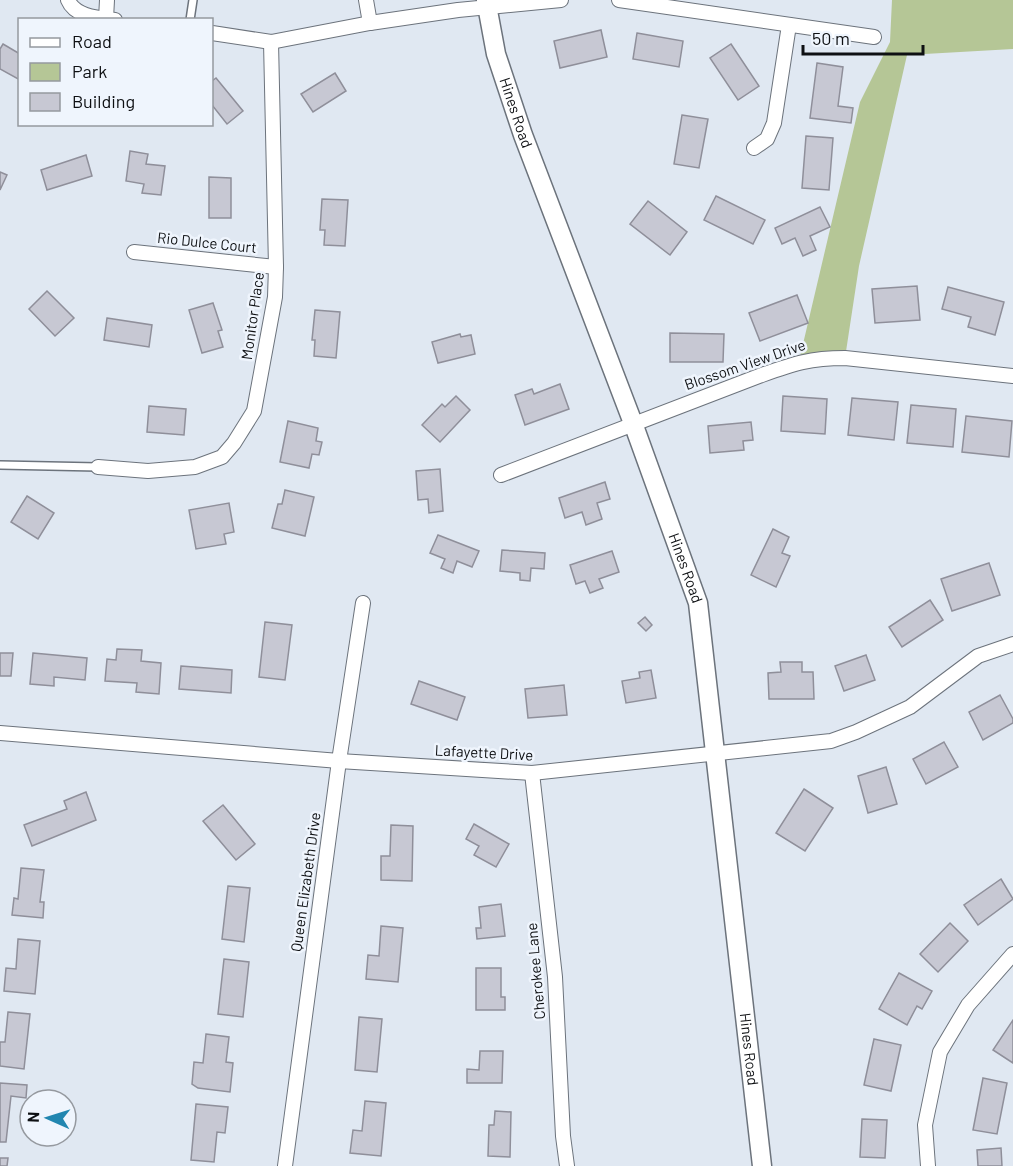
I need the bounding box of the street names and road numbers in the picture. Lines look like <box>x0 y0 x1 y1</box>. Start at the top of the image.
street label: Hines Road <box>497 75 537 150</box>
street label: Rio Dulce Court <box>156 228 258 256</box>
street label: Monitor Place <box>237 271 267 361</box>
street label: Blossom View Drive <box>682 335 807 393</box>
street label: Hines Road <box>666 531 707 605</box>
street label: Lafayette Drive <box>434 740 534 764</box>
street label: Queen Elizabeth Drive <box>286 811 324 953</box>
street label: Cherokee Lane <box>522 922 548 1020</box>
street label: Hines Road <box>737 1012 763 1086</box>

